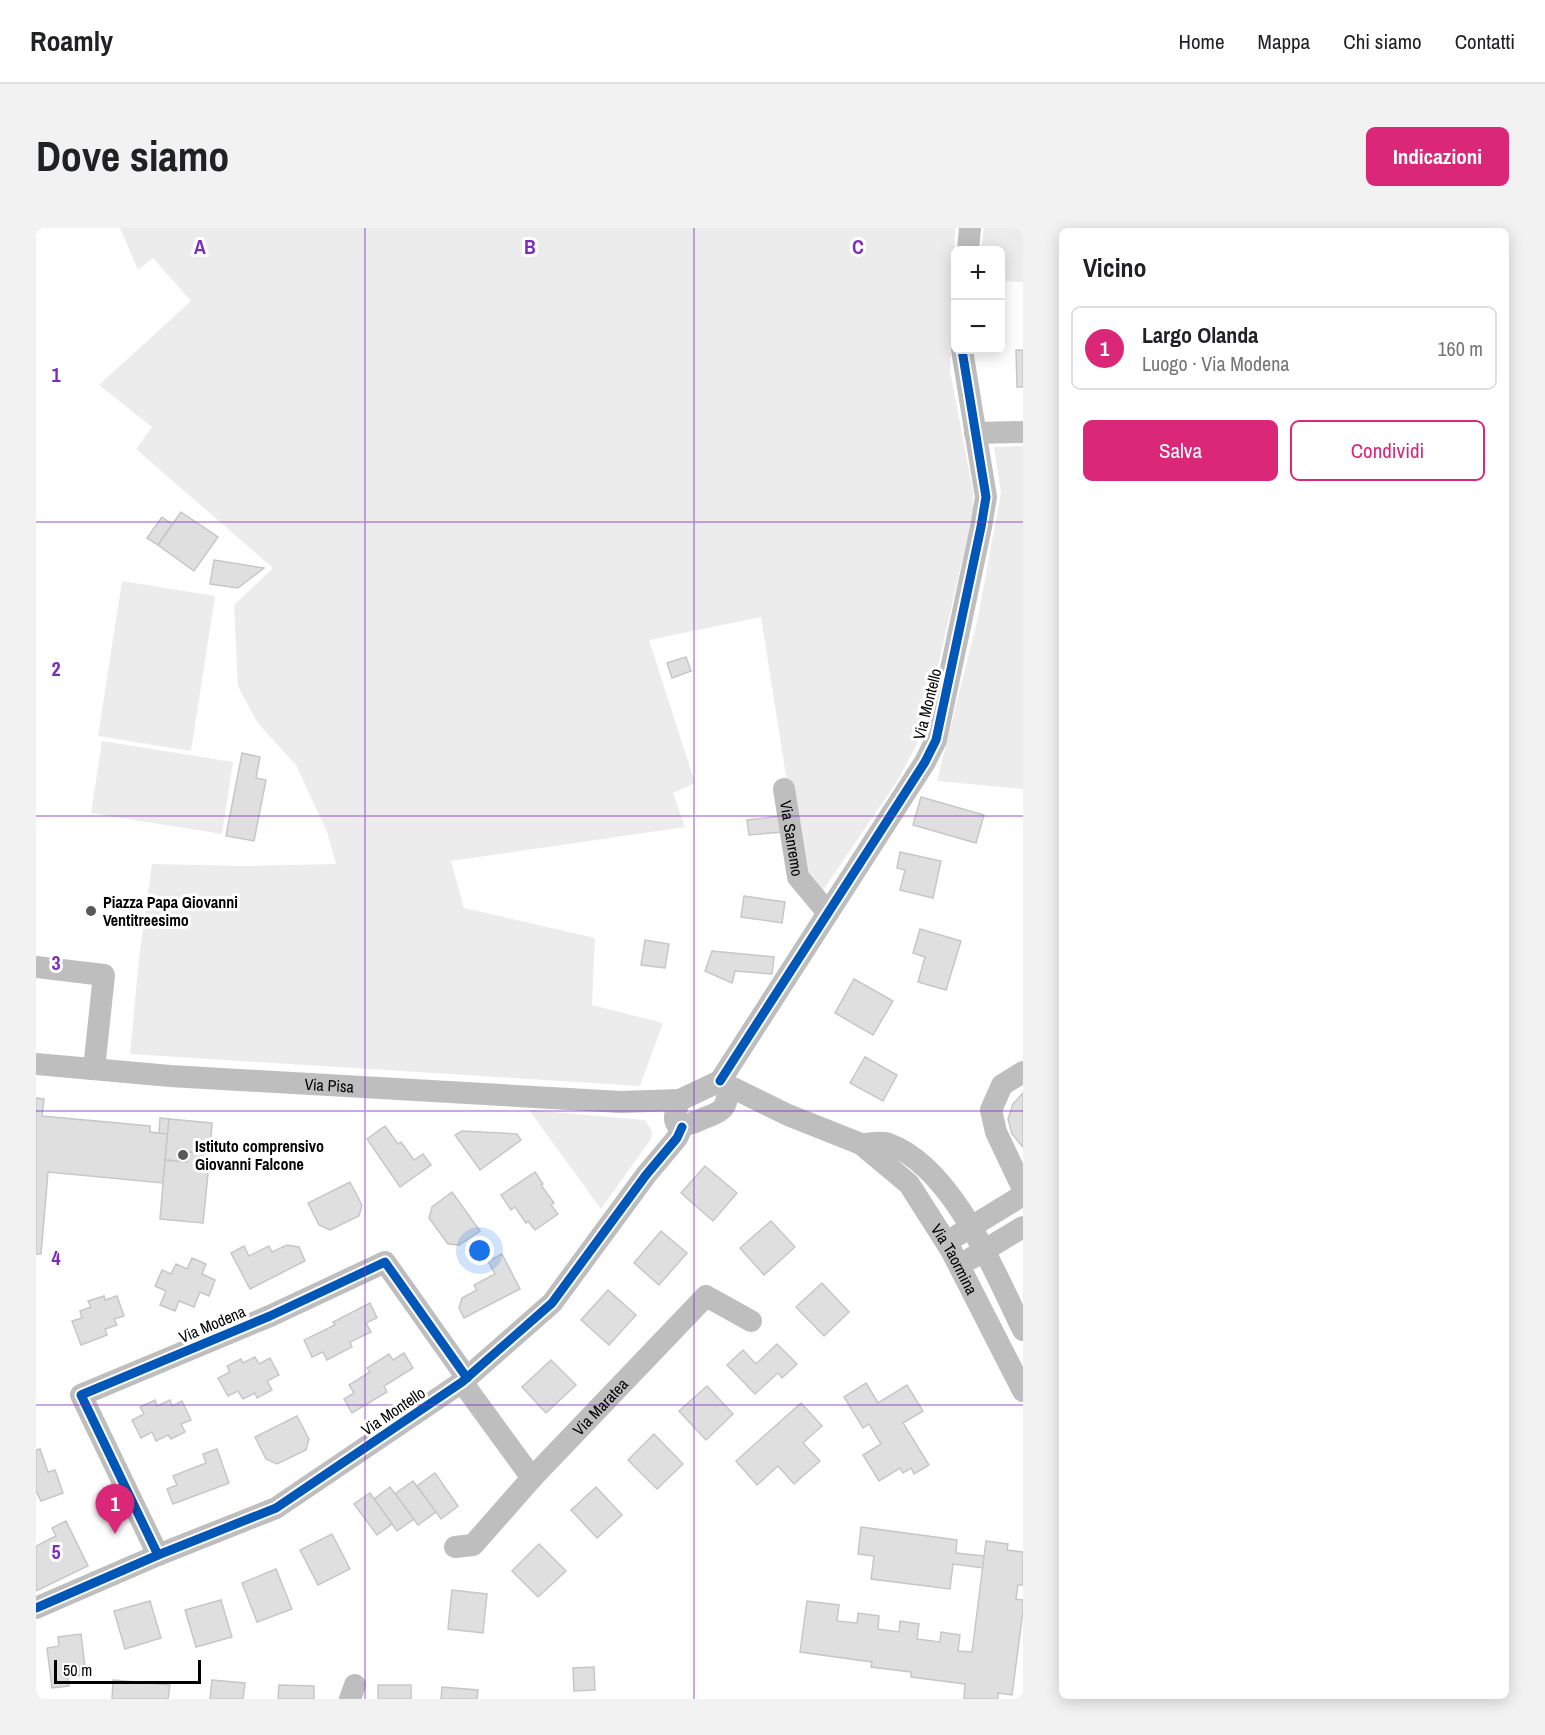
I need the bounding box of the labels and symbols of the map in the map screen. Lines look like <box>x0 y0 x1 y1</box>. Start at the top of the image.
text: A <box>194 233 206 260</box>
text: B <box>524 233 536 260</box>
text: C <box>852 233 864 260</box>
text: 1 <box>51 361 61 388</box>
text: 2 <box>51 655 61 682</box>
street label: Via Montello <box>908 666 946 742</box>
street label: Via Sanremo <box>775 799 809 878</box>
place label: Piazza Papa Giovanni Ventitreesimo <box>103 891 238 931</box>
marker: Piazza Papa Giovanni Ventitreesimo <box>84 904 98 918</box>
text: 3 <box>51 949 61 976</box>
street label: Via Pisa <box>304 1073 355 1098</box>
place label: Istituto comprensivo Giovanni Falcone <box>195 1135 324 1175</box>
marker: Istituto comprensivo Giovanni Falcone <box>176 1148 190 1162</box>
street label: Via Taormina <box>926 1219 983 1299</box>
your location <box>465 1236 494 1265</box>
text: 4 <box>51 1244 61 1271</box>
street label: Via Modena <box>175 1300 249 1348</box>
street label: Via Maratea <box>568 1373 633 1440</box>
street label: Via Montello <box>357 1382 429 1440</box>
pin: 1 <box>96 1484 134 1534</box>
text: 5 <box>51 1538 61 1565</box>
scale bar <box>54 1657 201 1684</box>

